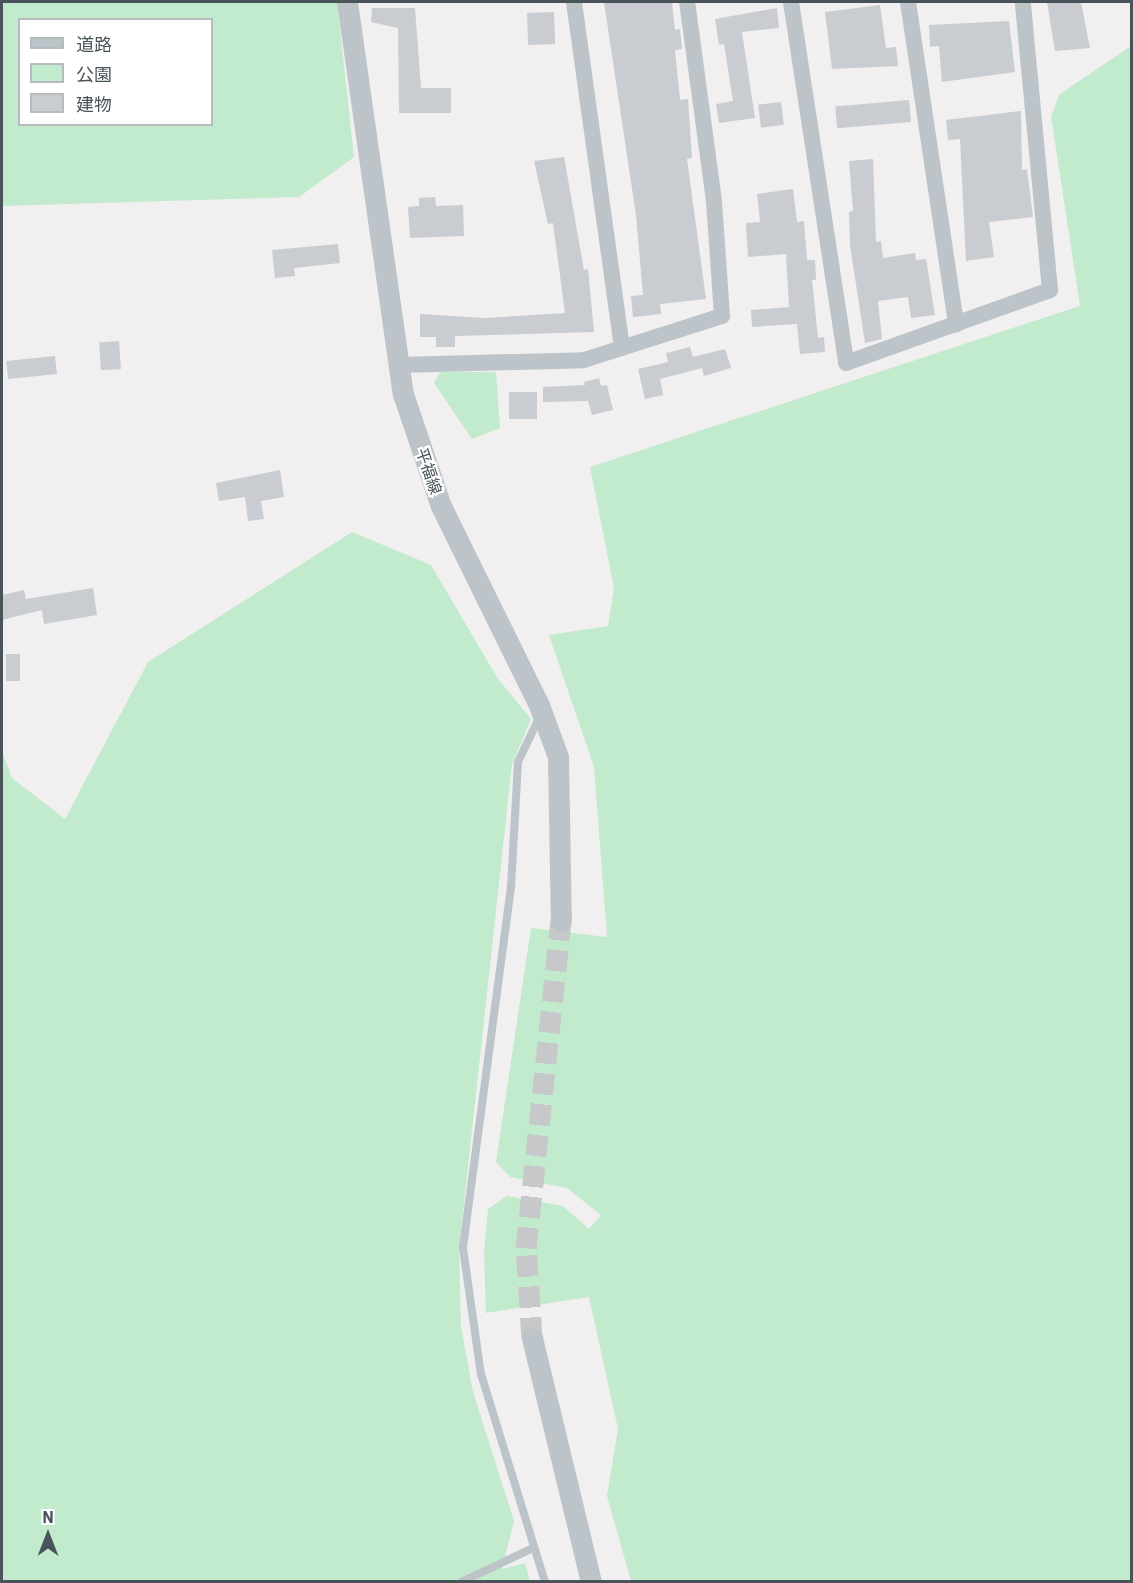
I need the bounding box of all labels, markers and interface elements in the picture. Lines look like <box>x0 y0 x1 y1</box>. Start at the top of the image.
legend <box>18 18 213 126</box>
text: 道路 <box>76 33 112 56</box>
text: 公園 <box>76 63 112 86</box>
text: 建物 <box>76 93 112 116</box>
street label: 平福線 <box>412 445 446 497</box>
north arrow <box>18 1505 78 1565</box>
text: N <box>42 1507 54 1527</box>

